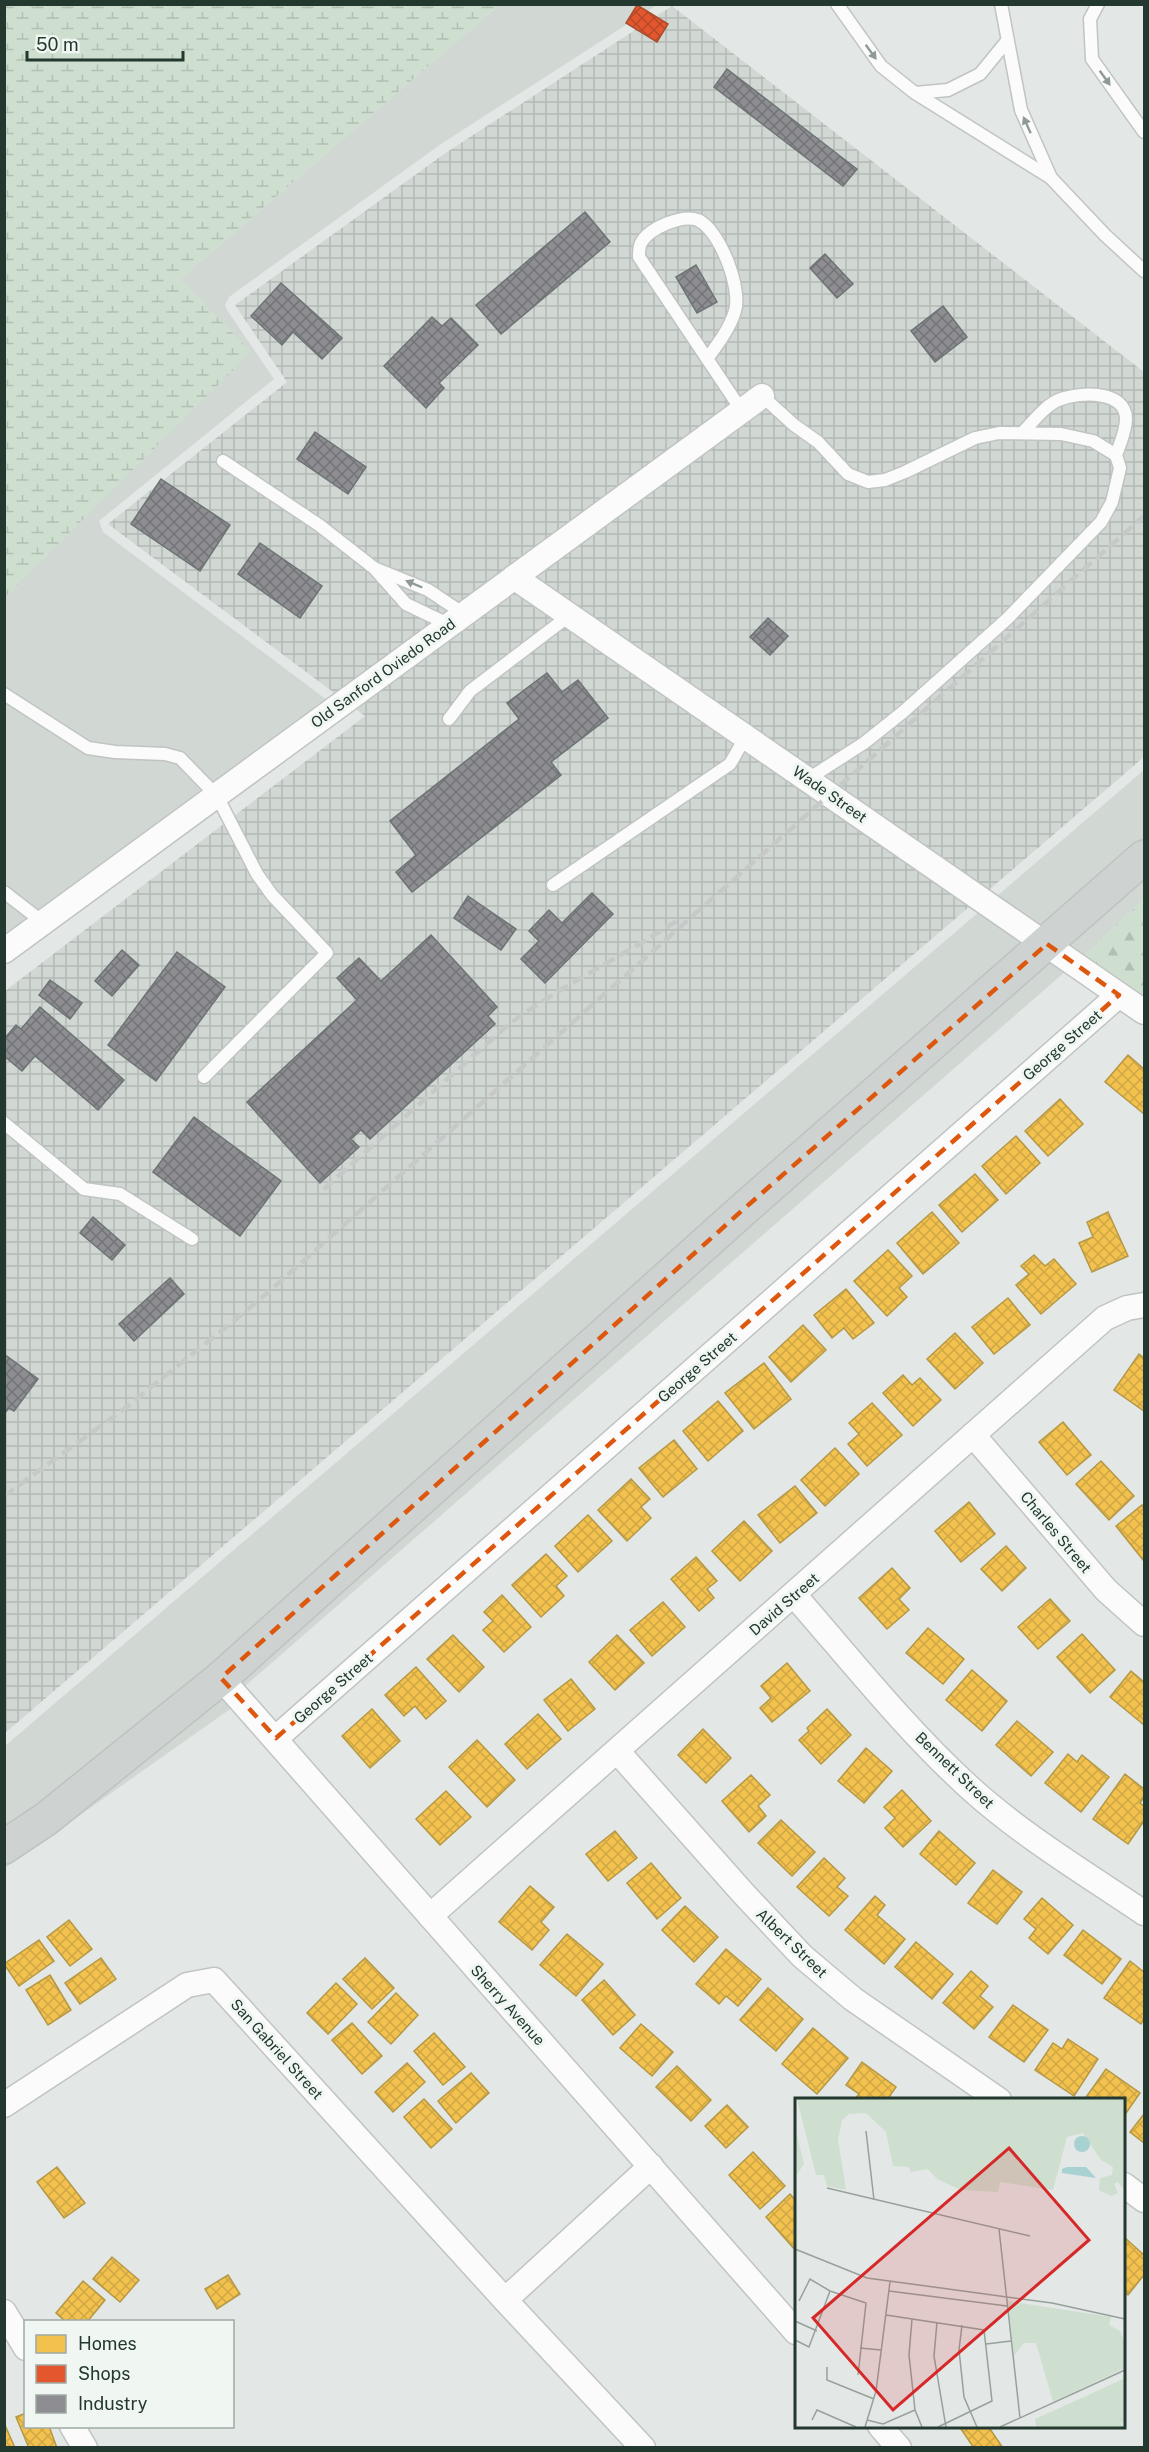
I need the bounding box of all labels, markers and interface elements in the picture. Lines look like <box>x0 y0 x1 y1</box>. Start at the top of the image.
scale bar <box>27 24 183 62</box>
text: 50 m <box>36 34 79 55</box>
one-way arrow <box>865 44 877 60</box>
one-way arrow <box>1099 70 1111 85</box>
one-way arrow <box>1023 116 1032 133</box>
one-way arrow <box>405 579 423 588</box>
street label: Old Sanford Oviedo Road <box>307 615 459 731</box>
street label: Wade Street <box>790 762 871 826</box>
street label: George Street <box>1019 1006 1105 1084</box>
street label: George Street <box>654 1328 740 1406</box>
street label: Charles Street <box>1017 1488 1095 1576</box>
street label: David Street <box>746 1569 822 1639</box>
street label: George Street <box>290 1649 376 1727</box>
street label: Bennett Street <box>912 1728 998 1812</box>
street label: Albert Street <box>753 1905 831 1981</box>
street label: Sherry Avenue <box>467 1961 549 2049</box>
street label: San Gabriel Street <box>228 1995 327 2103</box>
inset map <box>795 2098 1125 2428</box>
legend <box>24 2320 234 2428</box>
text: Homes <box>78 2333 137 2354</box>
text: Shops <box>78 2363 130 2384</box>
text: Industry <box>78 2393 148 2414</box>

